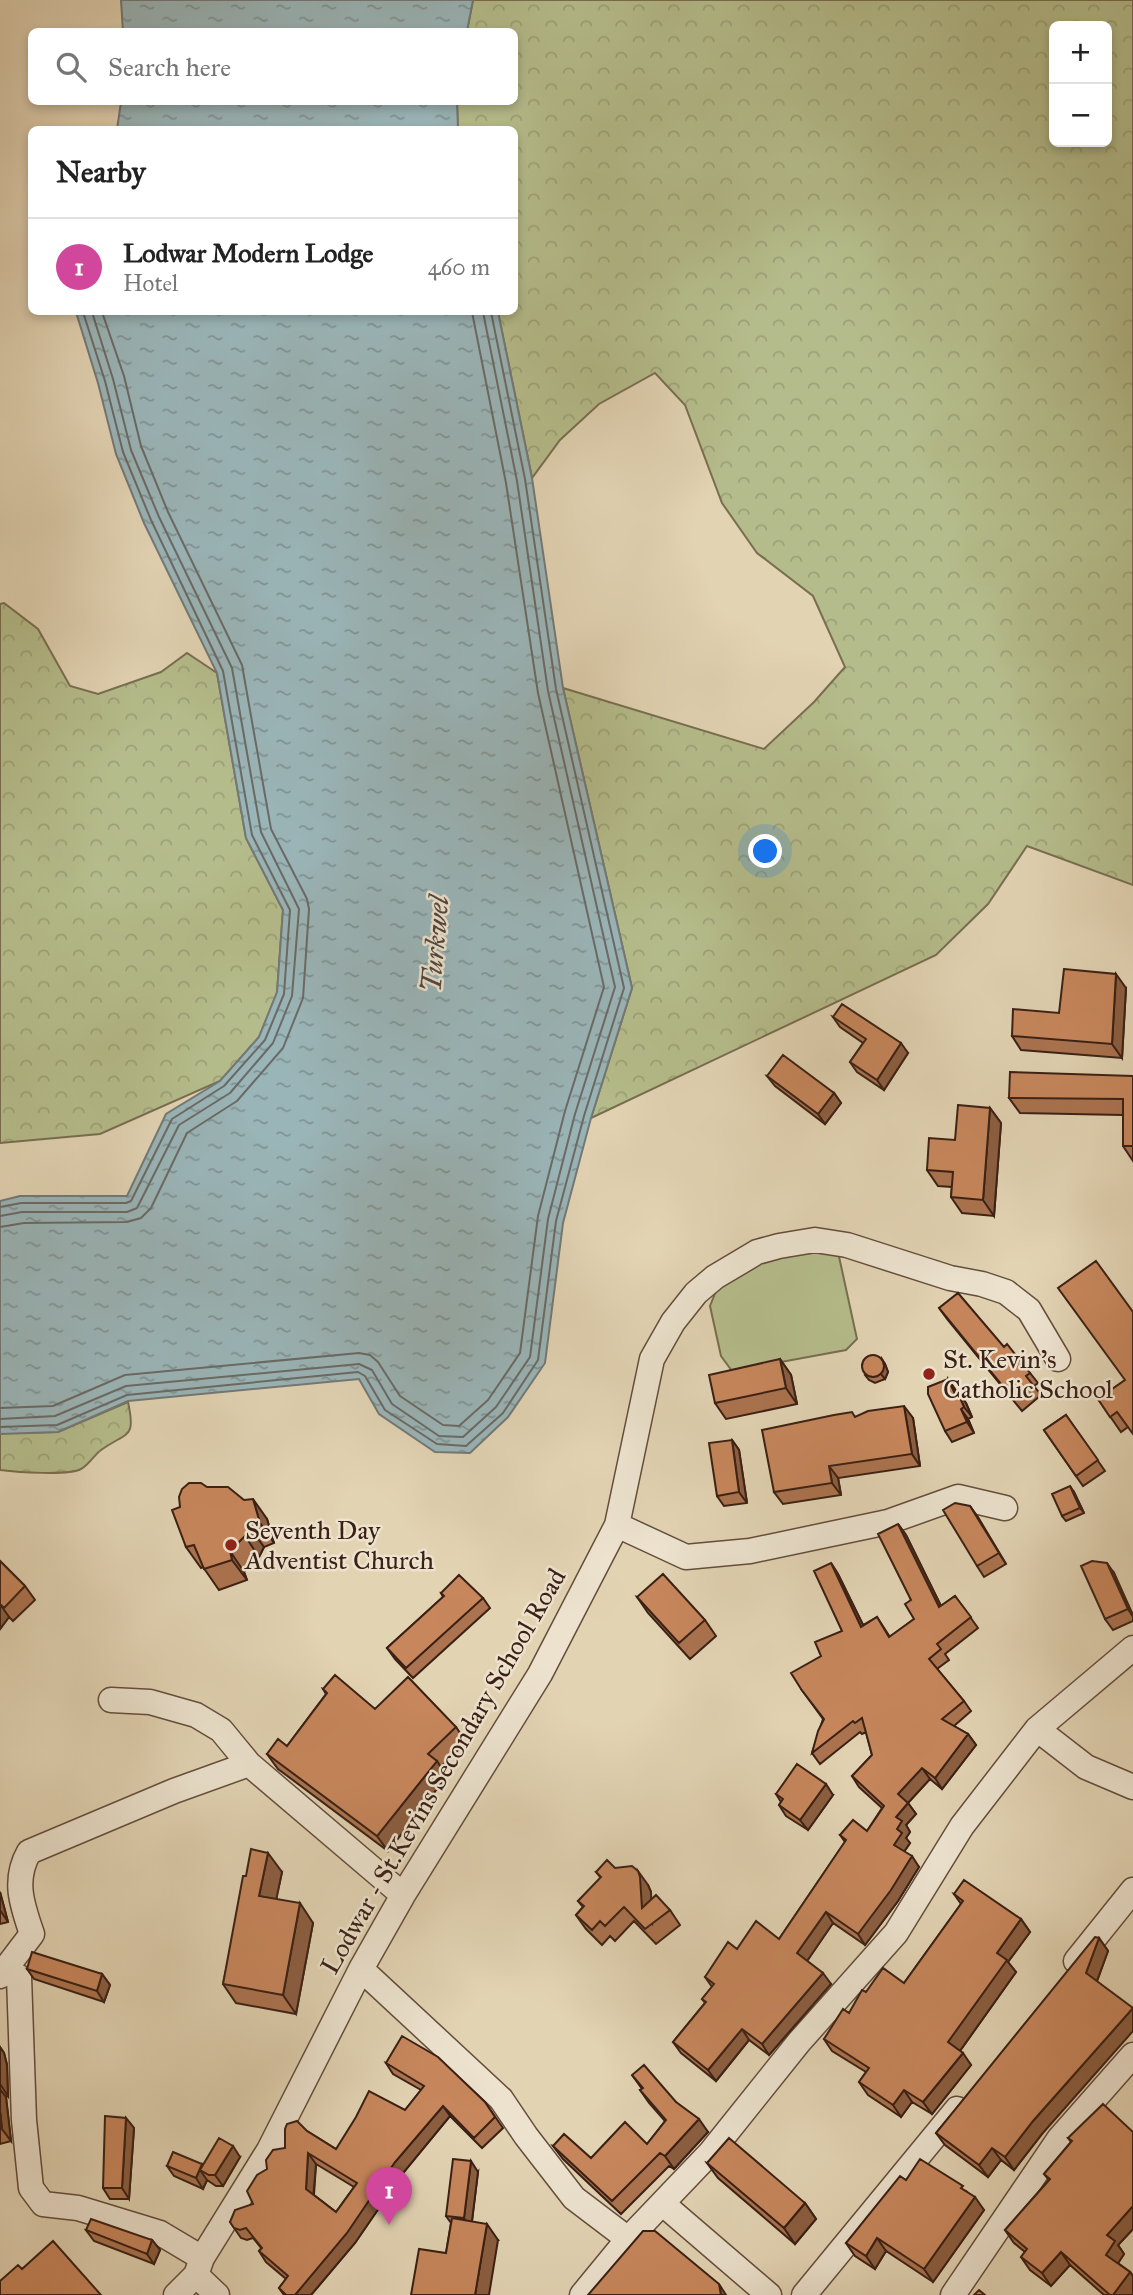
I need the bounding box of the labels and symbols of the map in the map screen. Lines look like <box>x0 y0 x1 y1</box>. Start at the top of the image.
your location <box>748 834 782 868</box>
water label: Turkwel <box>413 892 457 994</box>
place label: St. Kevin's Catholic School <box>943 1343 1113 1405</box>
marker: St. Kevin's Catholic School <box>921 1366 937 1382</box>
place label: Seventh Day Adventist Church <box>244 1514 434 1576</box>
marker: Seventh Day Adventist Church <box>223 1537 239 1553</box>
street label: Lodwar - St.Kevins Secondary School Road <box>313 1563 573 1979</box>
pin: 1 <box>366 2167 412 2225</box>

